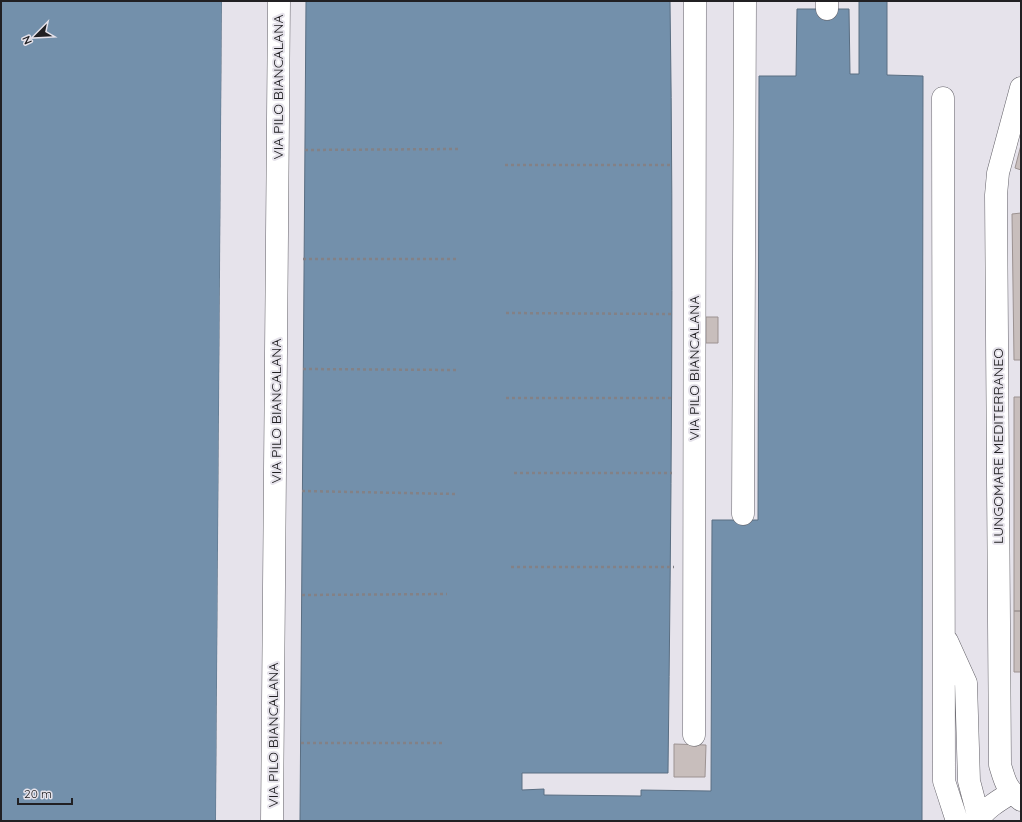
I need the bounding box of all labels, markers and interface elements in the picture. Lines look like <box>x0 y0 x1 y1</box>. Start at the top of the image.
street label: VIA PILO BIANCALANA <box>269 14 287 160</box>
north arrow <box>16 16 56 56</box>
text: N <box>19 34 35 47</box>
street label: VIA PILO BIANCALANA <box>685 295 703 441</box>
street label: VIA PILO BIANCALANA <box>267 338 285 484</box>
street label: LUNGOMARE MEDITERRANEO <box>989 348 1007 544</box>
street label: VIA PILO BIANCALANA <box>264 662 282 808</box>
scale bar <box>18 780 72 806</box>
text: 20 m <box>24 786 52 801</box>

